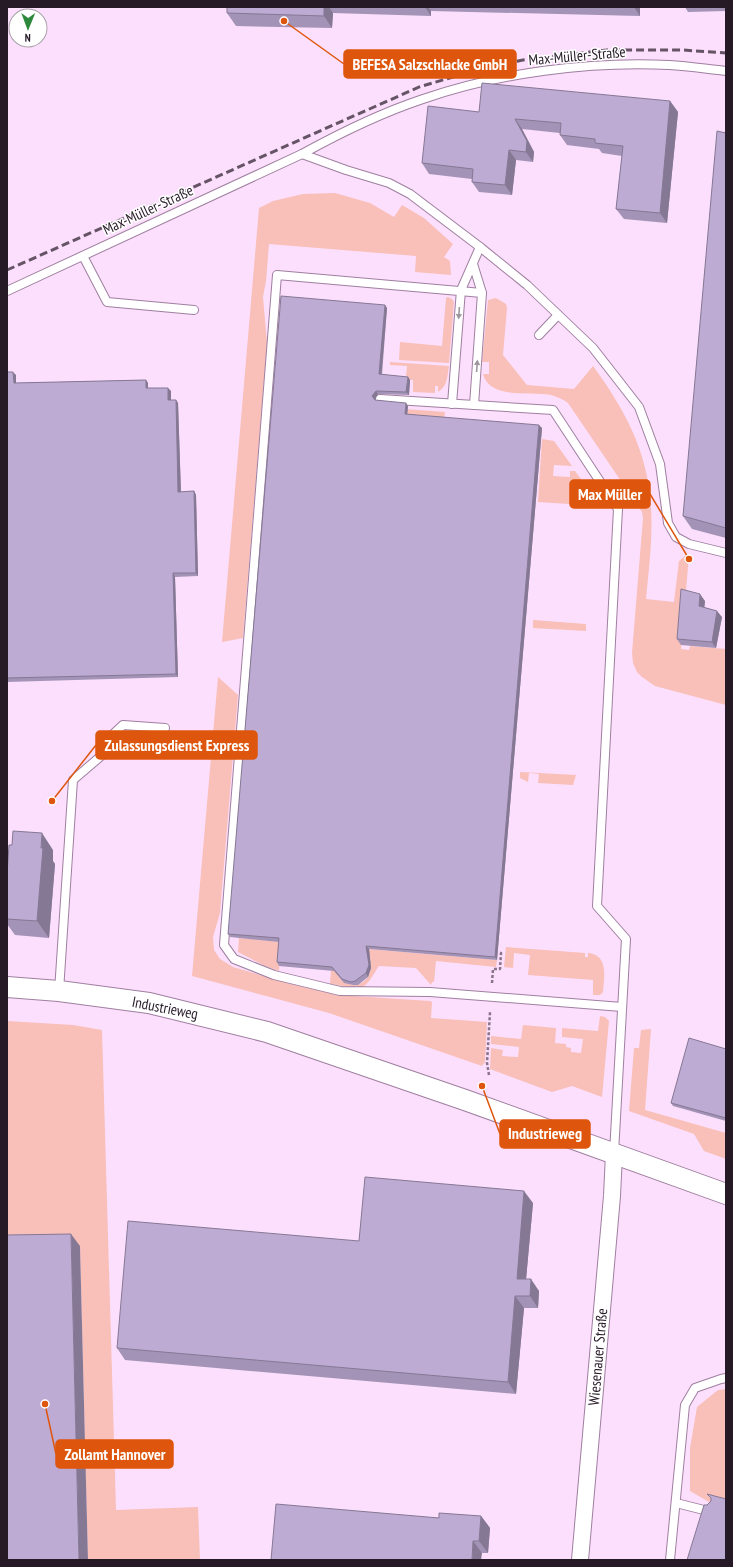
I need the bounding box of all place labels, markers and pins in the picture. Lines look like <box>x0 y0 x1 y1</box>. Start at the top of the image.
callout: BEFESA Salzschlacke GmbH <box>344 50 516 78</box>
callout: Max Müller <box>570 480 650 508</box>
callout: Zulassungsdienst Express <box>96 731 257 759</box>
callout: Industrieweg <box>500 1120 590 1148</box>
callout: Zollamt Hannover <box>56 1440 173 1468</box>

